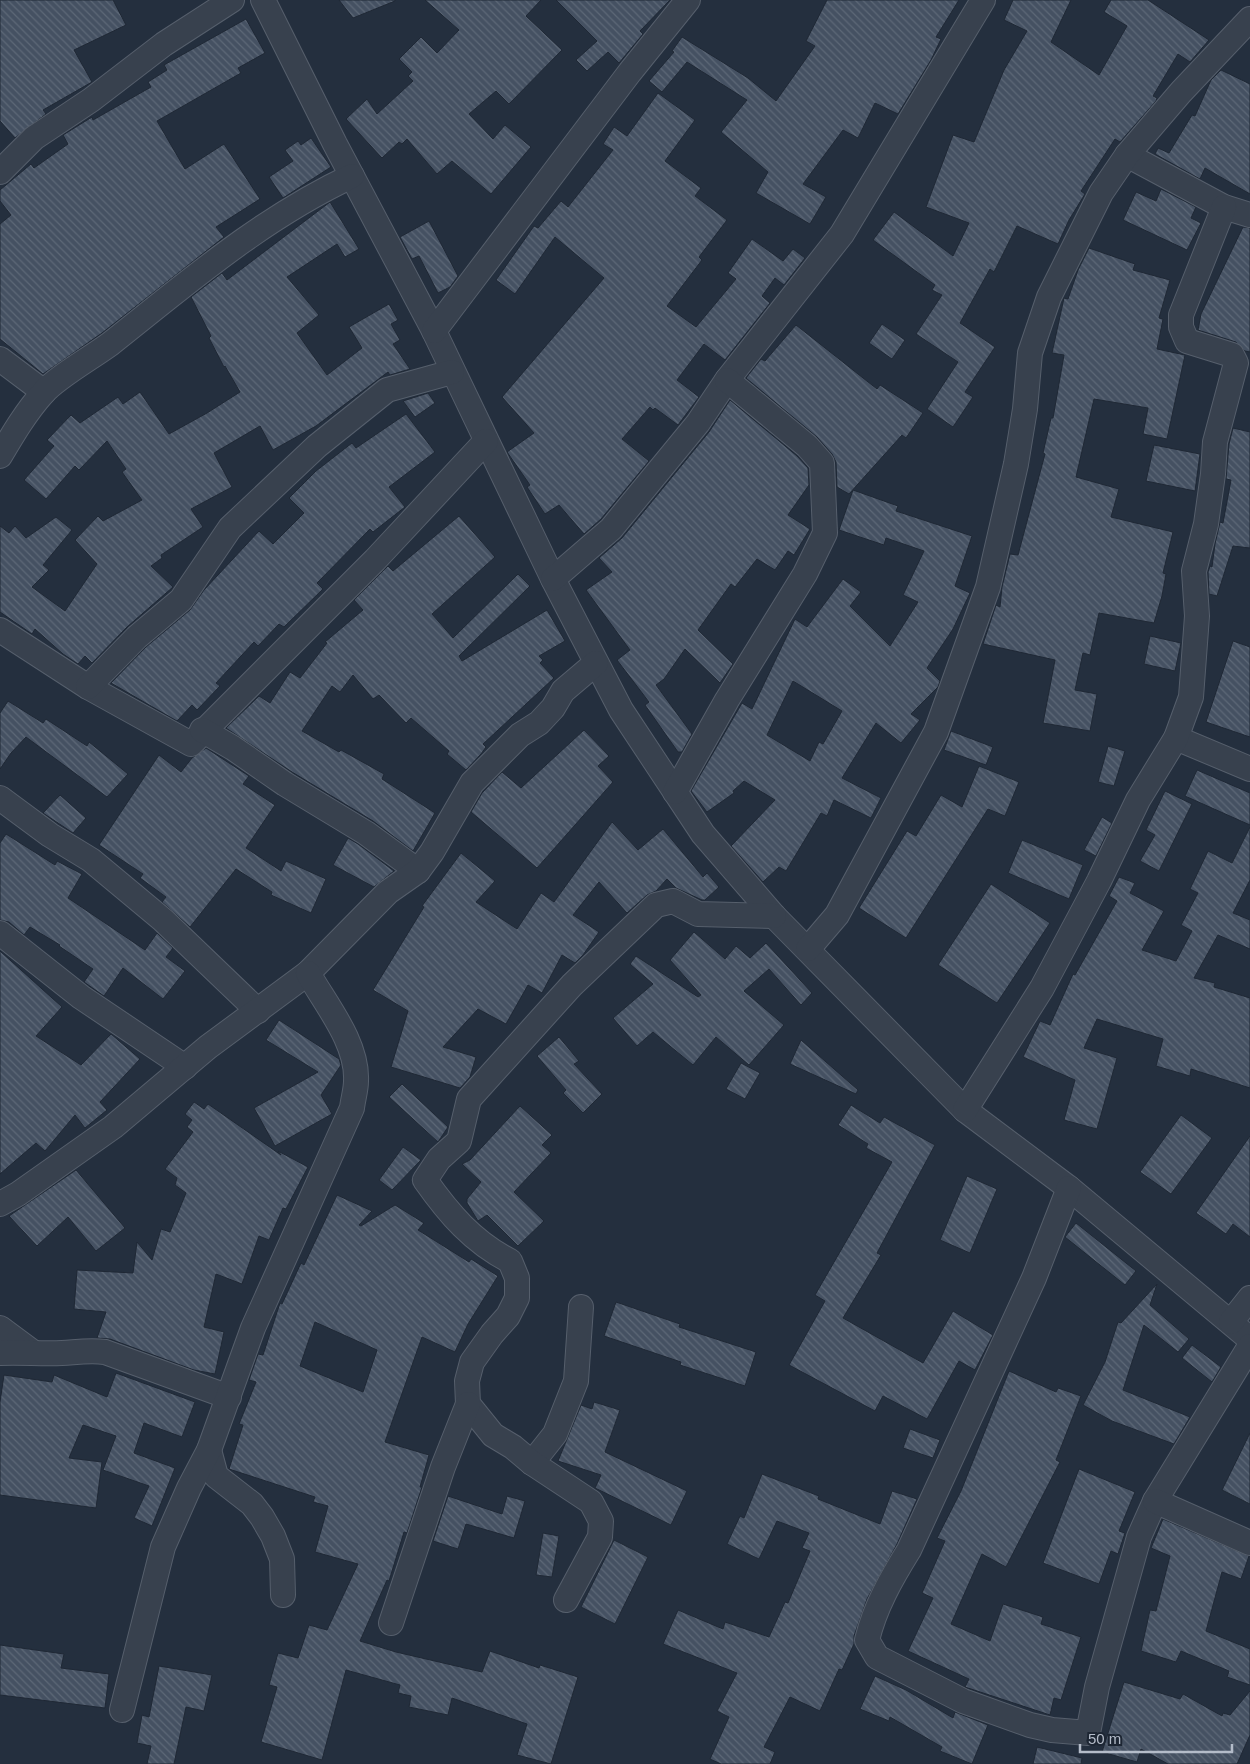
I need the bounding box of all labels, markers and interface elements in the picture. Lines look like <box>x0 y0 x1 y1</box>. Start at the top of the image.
scale bar <box>1080 1722 1232 1754</box>
text: 50 m <box>1088 1730 1121 1747</box>

